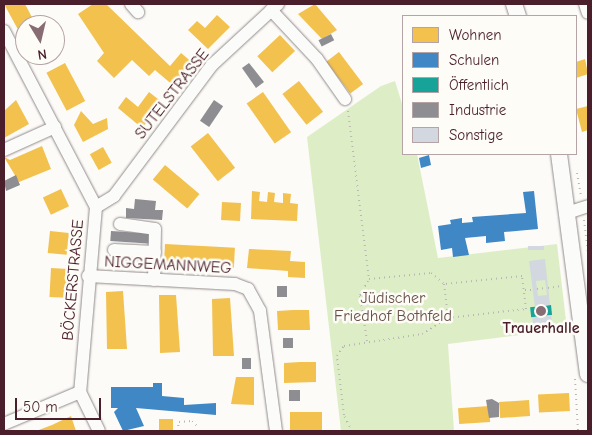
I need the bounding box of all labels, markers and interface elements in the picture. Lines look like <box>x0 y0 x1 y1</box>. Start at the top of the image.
north arrow <box>15 15 65 65</box>
legend <box>402 15 577 155</box>
text: Wohnen <box>449 26 502 44</box>
text: N <box>36 45 48 63</box>
street label: SUTELSTRASSE <box>131 45 213 143</box>
text: Schulen <box>449 51 499 69</box>
text: Öffentlich <box>449 76 509 94</box>
text: Industrie <box>449 101 506 119</box>
text: Sonstige <box>449 126 503 144</box>
street label: BÖCKERSTRASSE <box>58 219 88 341</box>
street label: NIGGEMANNWEG <box>104 252 232 278</box>
park label: Jüdischer Friedhof Bothfeld <box>334 288 452 326</box>
marker: Trauerhalle <box>535 305 547 317</box>
place label: Trauerhalle <box>502 318 580 338</box>
scale bar <box>18 388 104 420</box>
text: 50 m <box>23 398 58 416</box>

